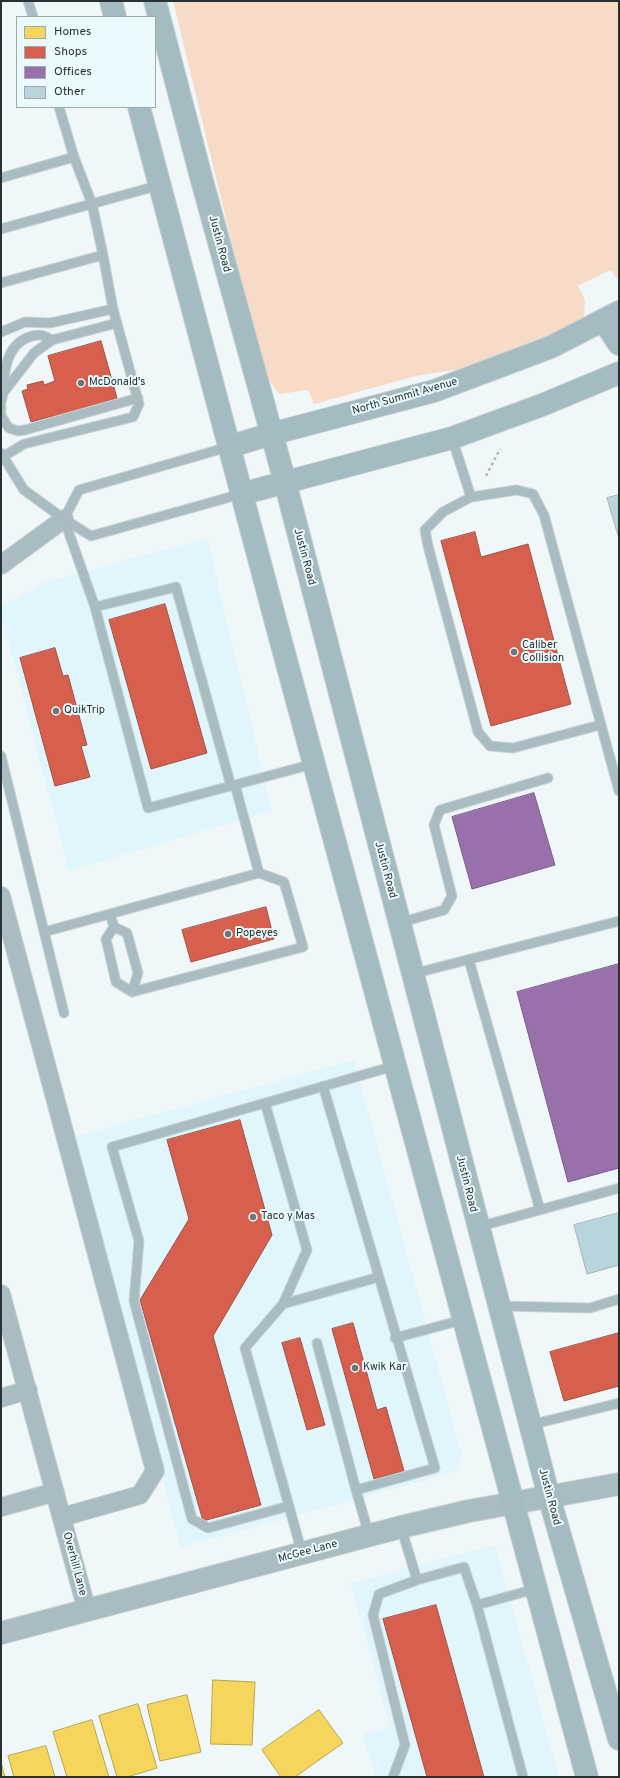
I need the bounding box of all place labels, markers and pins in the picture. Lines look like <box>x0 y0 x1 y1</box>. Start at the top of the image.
place label: McDonald's <box>89 376 145 390</box>
marker: McDonald's <box>76 378 86 388</box>
place label: Caliber Collision <box>522 639 564 665</box>
marker: Caliber Collision <box>509 647 519 657</box>
place label: QuikTrip <box>64 704 105 718</box>
marker: QuikTrip <box>51 706 61 716</box>
place label: Popeyes <box>236 927 278 941</box>
marker: Popeyes <box>223 929 233 939</box>
place label: Taco y Mas <box>261 1210 315 1224</box>
marker: Taco y Mas <box>248 1212 258 1222</box>
place label: Kwik Kar <box>363 1361 406 1375</box>
marker: Kwik Kar <box>350 1363 360 1373</box>

